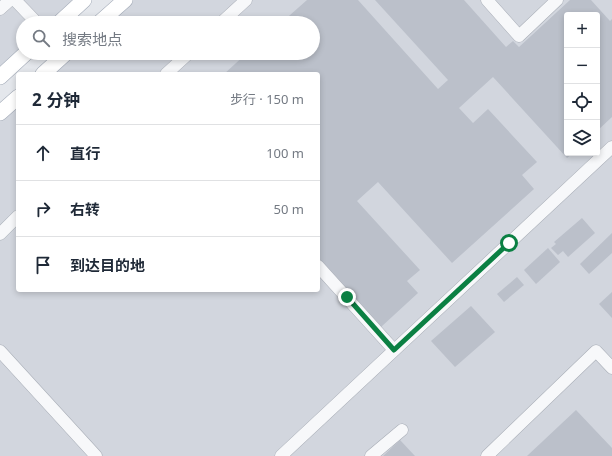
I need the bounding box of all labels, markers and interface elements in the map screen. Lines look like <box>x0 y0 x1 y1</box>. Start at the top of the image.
map controls <box>564 12 600 156</box>
button: + <box>564 12 600 48</box>
search box <box>16 16 320 60</box>
icon: search <box>30 27 52 49</box>
text: 搜索地点 <box>62 29 122 49</box>
button: − <box>564 48 600 84</box>
button: locate <box>564 84 600 120</box>
text: 2 分钟 <box>32 88 80 111</box>
text: 步行 · 150 m <box>230 90 304 108</box>
button: layers <box>564 120 600 156</box>
icon: ahead <box>32 142 54 164</box>
text: 直行 <box>70 143 100 163</box>
text: 100 m <box>266 144 304 162</box>
icon: right <box>32 198 54 220</box>
text: 右转 <box>70 199 100 219</box>
text: 50 m <box>274 200 304 218</box>
route start <box>500 234 518 252</box>
icon: arrive <box>32 254 54 276</box>
text: 到达目的地 <box>70 255 145 275</box>
route end <box>338 288 356 306</box>

